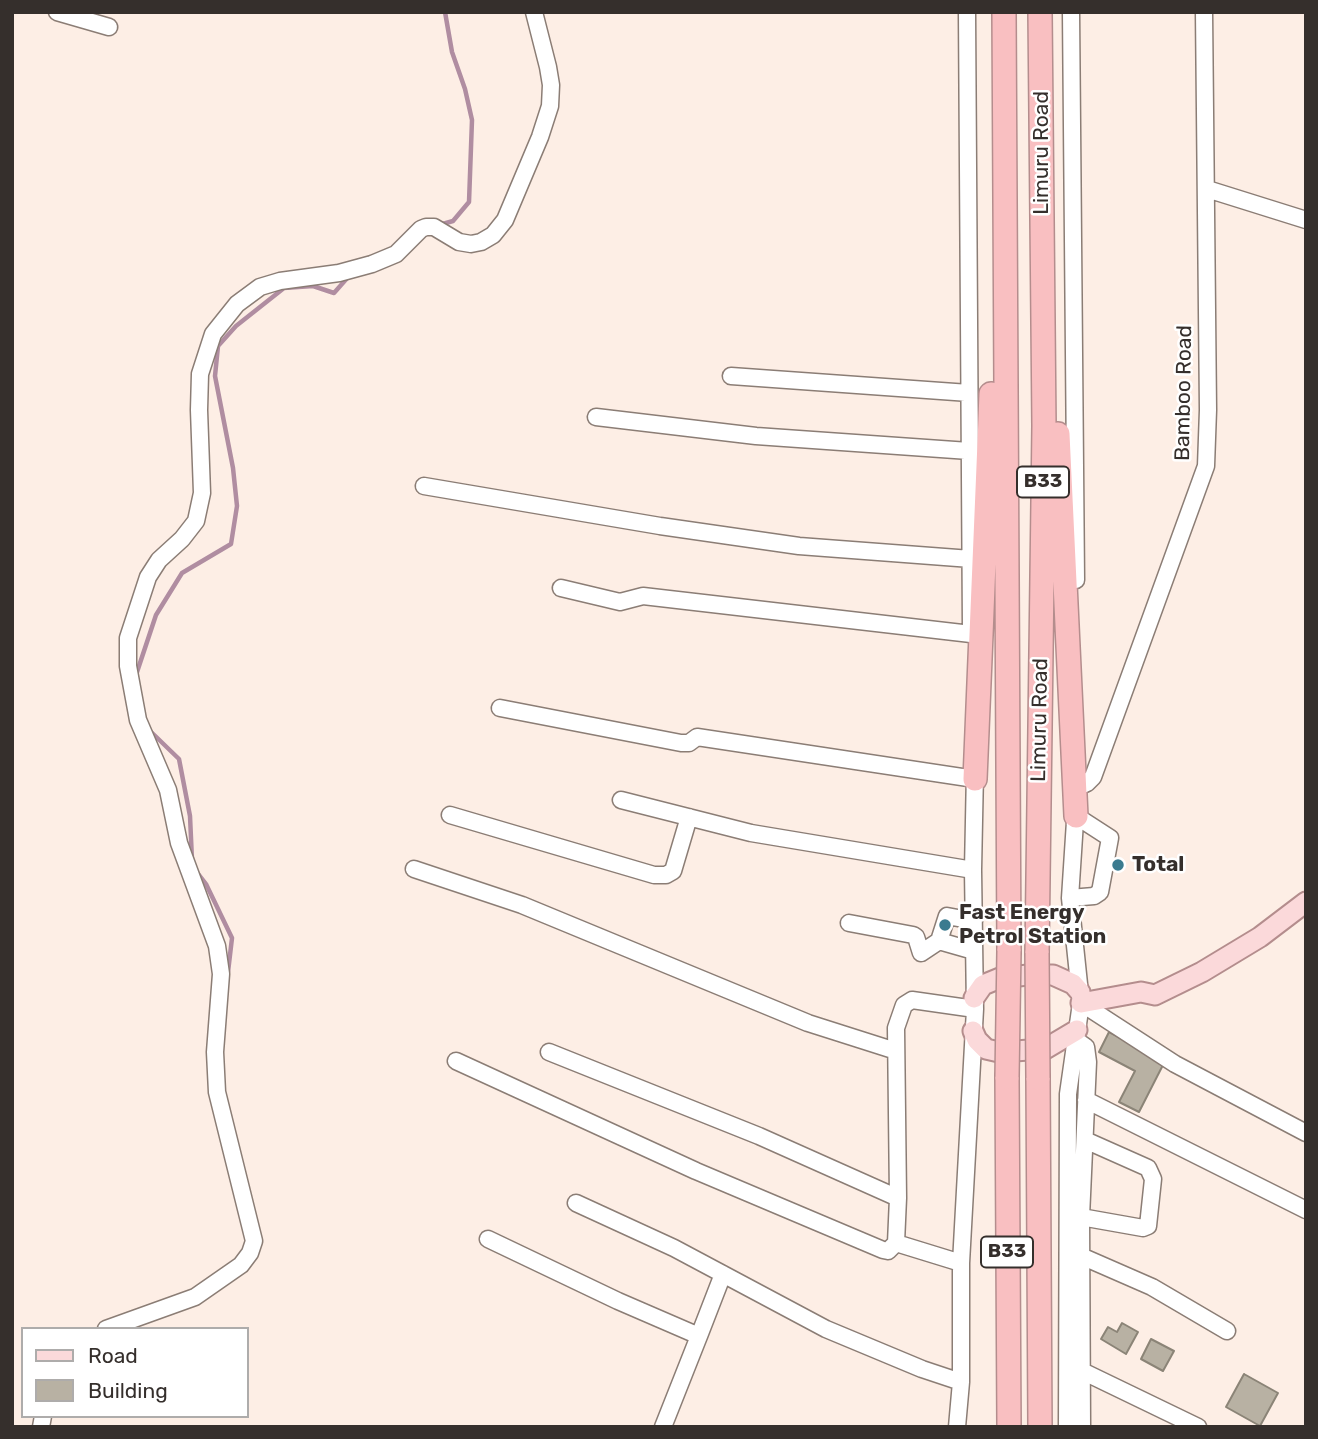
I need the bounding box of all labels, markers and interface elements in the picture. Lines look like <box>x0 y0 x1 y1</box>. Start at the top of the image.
street label: Limuru Road <box>1029 91 1055 215</box>
street label: Bamboo Road <box>1170 325 1198 461</box>
road number: B33 <box>1017 467 1069 498</box>
street label: Limuru Road <box>1026 658 1054 782</box>
place label: Total <box>1132 852 1184 878</box>
marker: Total <box>1110 857 1126 873</box>
place label: Fast Energy Petrol Station <box>959 900 1106 950</box>
marker: Fast Energy Petrol Station <box>937 917 953 933</box>
road number: B33 <box>981 1236 1033 1268</box>
legend <box>21 1327 248 1418</box>
text: Road <box>88 1343 138 1368</box>
text: Building <box>88 1378 168 1403</box>

